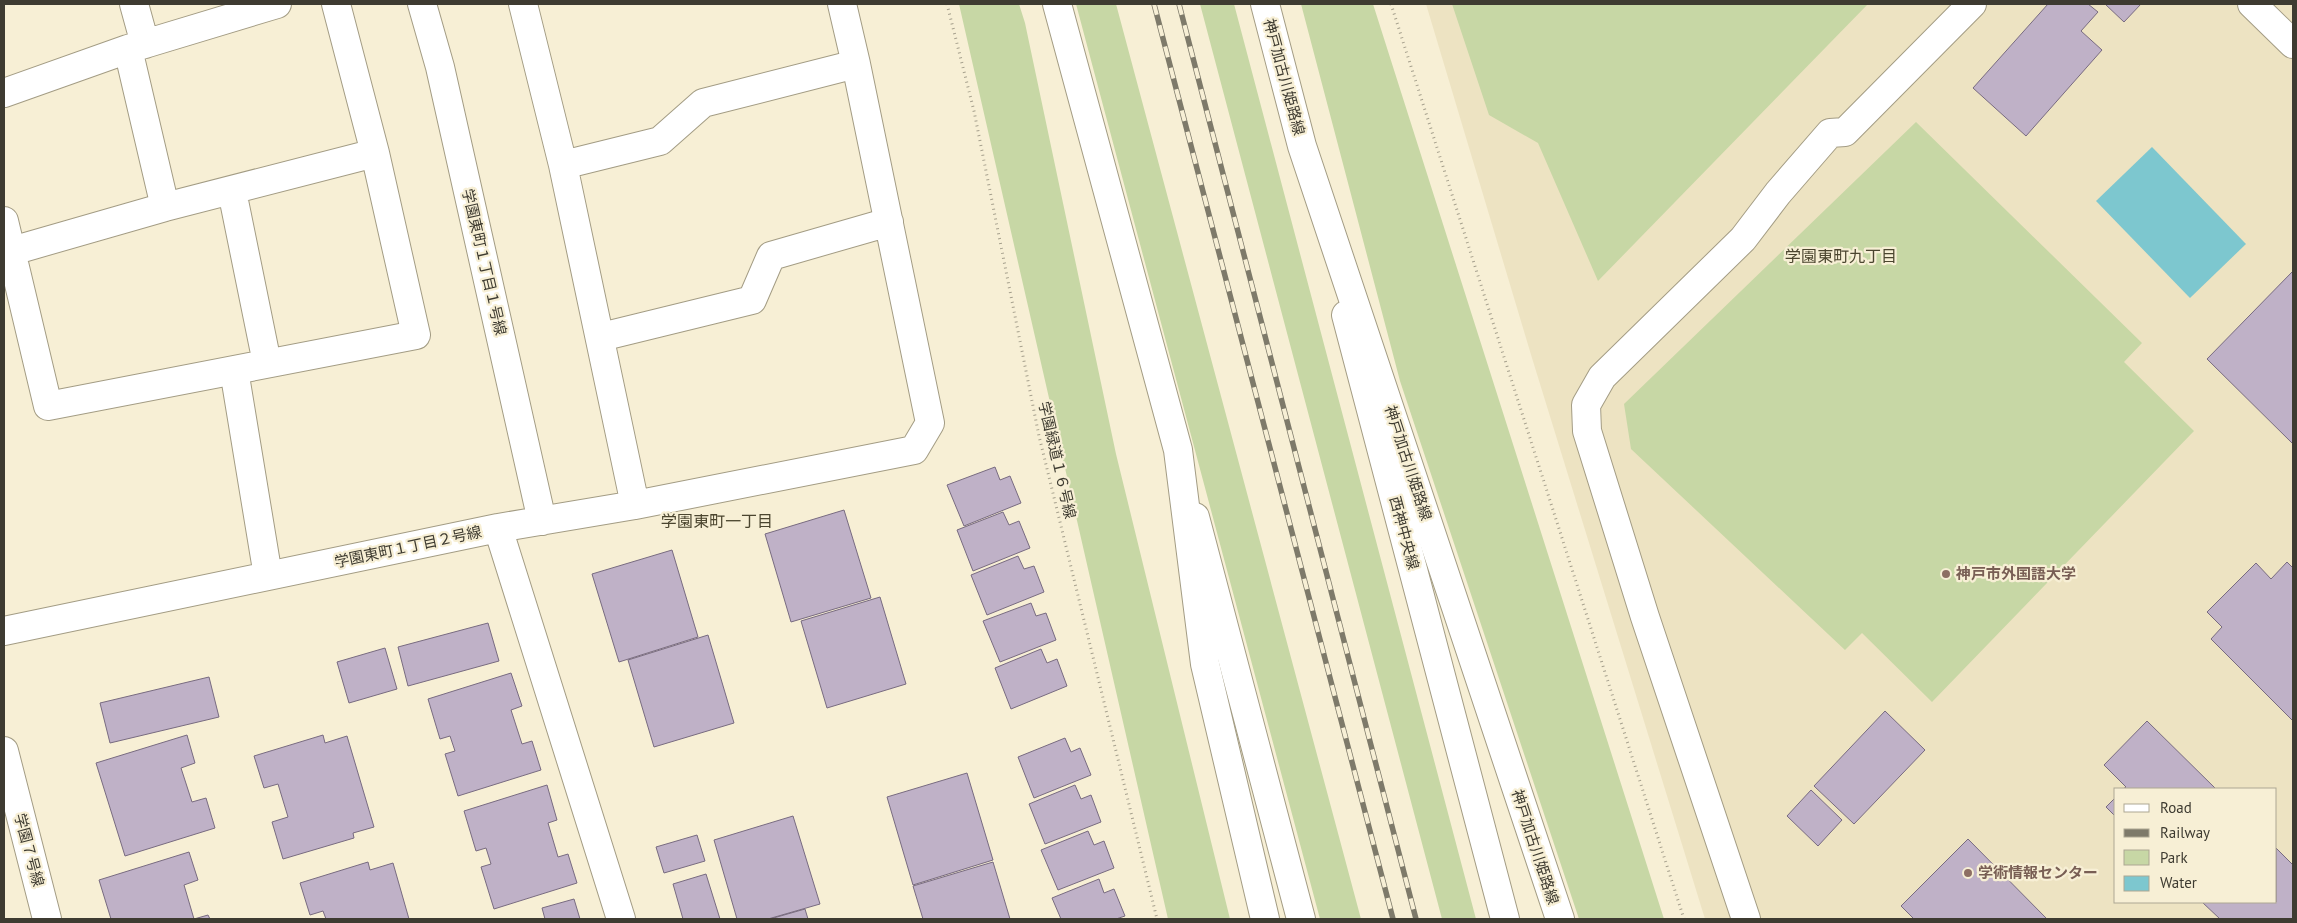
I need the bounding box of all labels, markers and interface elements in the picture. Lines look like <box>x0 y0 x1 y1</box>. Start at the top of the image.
street label: 神戸加古川姫路線 <box>1260 16 1309 137</box>
street label: 学園東町１丁目１号線 <box>458 187 511 337</box>
district label: 学園東町九丁目 <box>1785 246 1897 266</box>
street label: 学園緑道１６号線 <box>1035 399 1080 520</box>
street label: 神戸加古川姫路線 <box>1381 403 1436 523</box>
street label: 西神中央線 <box>1386 494 1423 572</box>
district label: 学園東町一丁目 <box>661 511 773 531</box>
street label: 学園東町１丁目２号線 <box>333 522 483 571</box>
place label: 神戸市外国語大学 <box>1955 564 2076 583</box>
marker: 神戸市外国語大学 <box>1940 568 1952 580</box>
street label: 神戸加古川姫路線 <box>1508 787 1563 907</box>
legend <box>2114 788 2277 903</box>
text: Road <box>2160 798 2192 817</box>
street label: 学園７号線 <box>11 811 48 889</box>
text: Railway <box>2160 823 2210 842</box>
text: Park <box>2160 848 2188 867</box>
place label: 学術情報センター <box>1978 863 2098 882</box>
marker: 学術情報センター <box>1962 867 1974 879</box>
text: Water <box>2160 873 2197 892</box>

